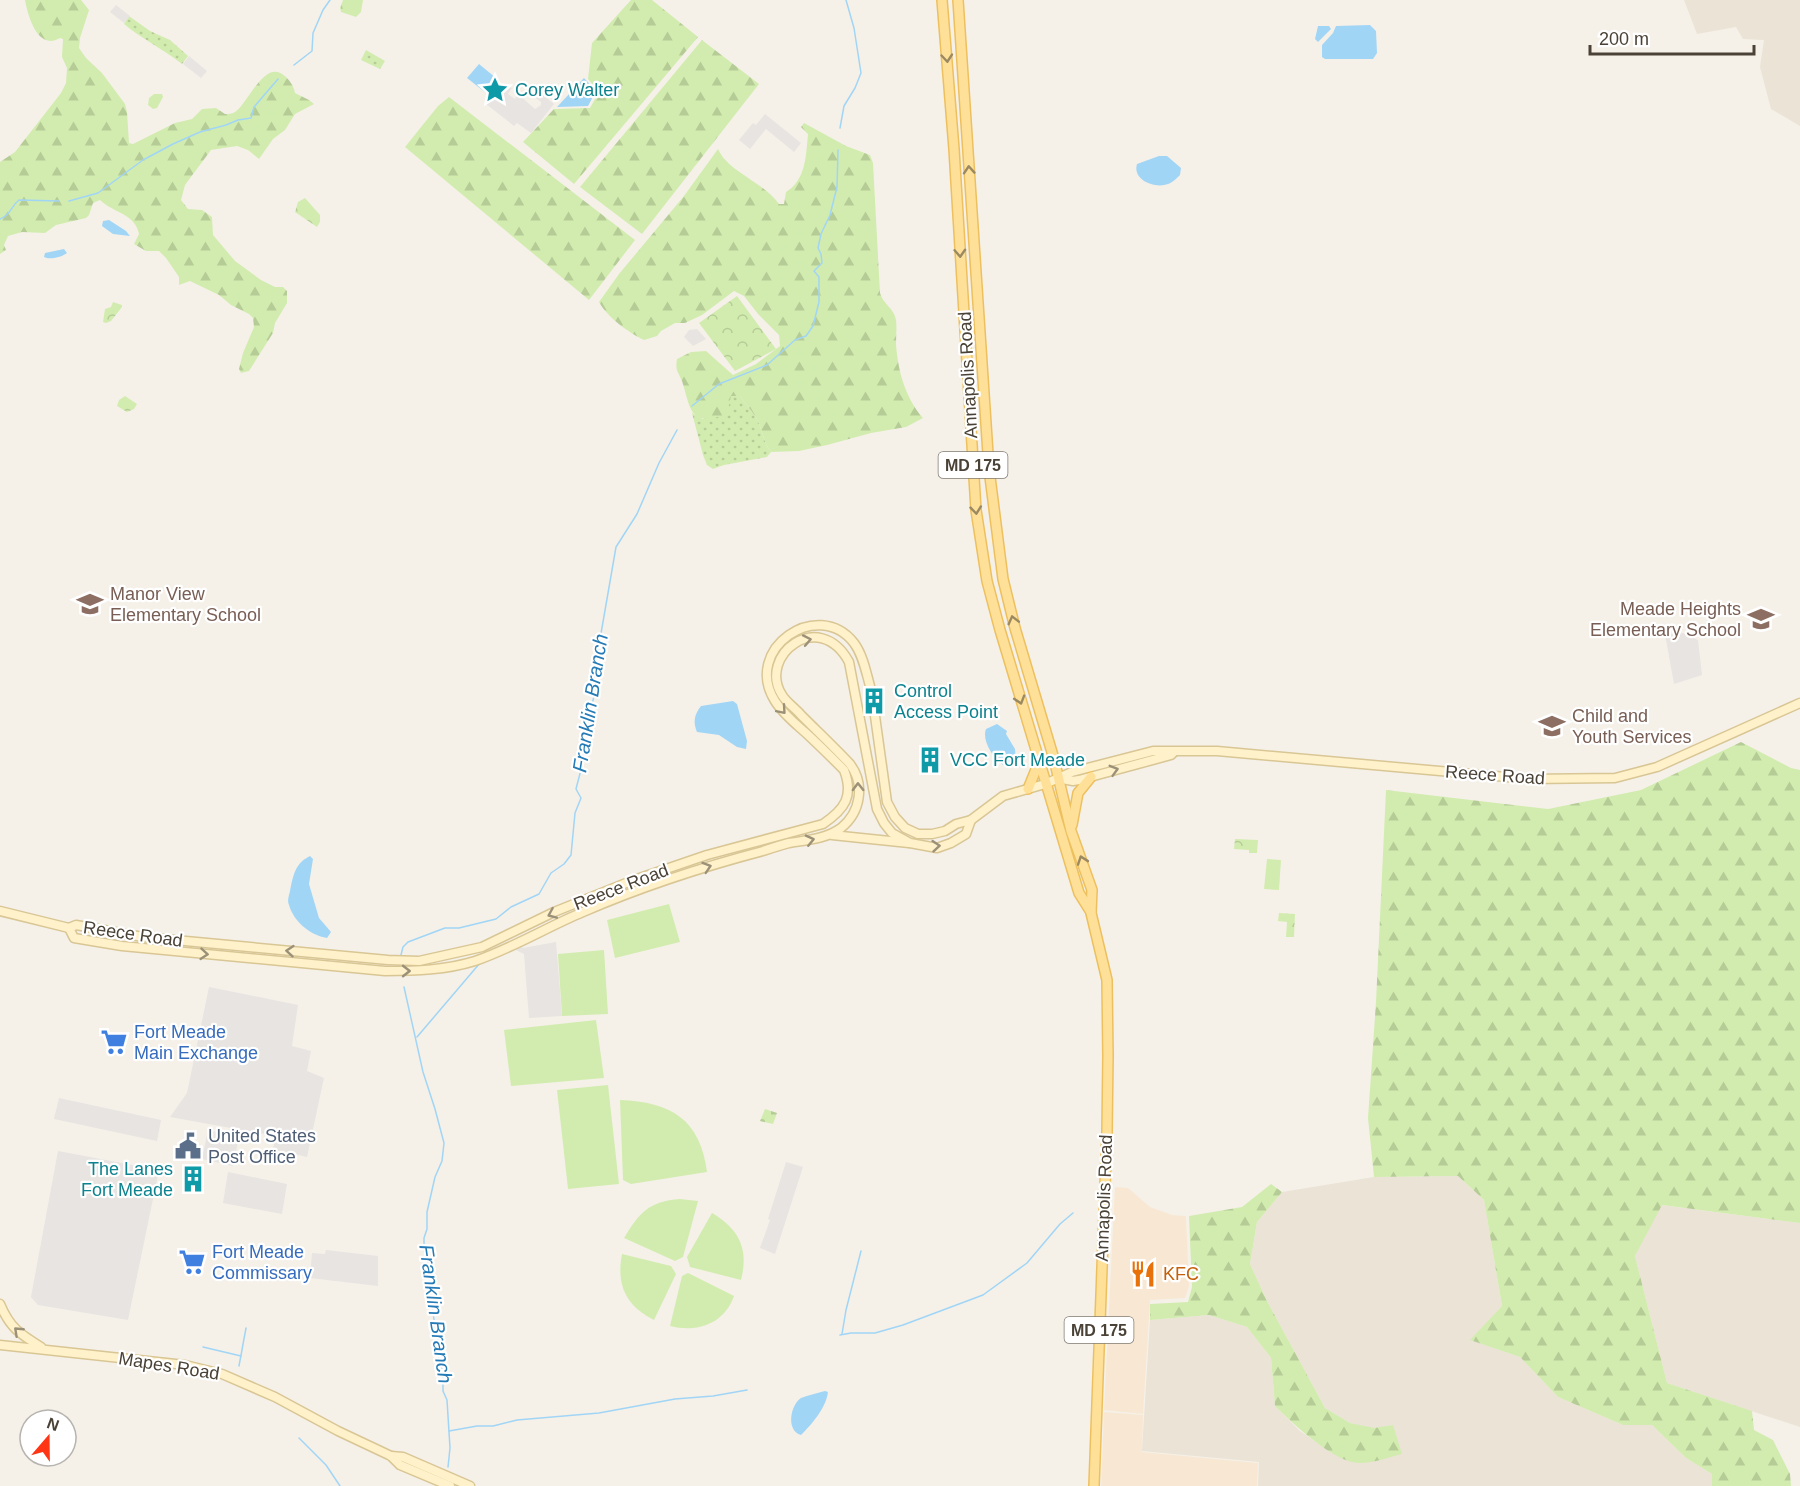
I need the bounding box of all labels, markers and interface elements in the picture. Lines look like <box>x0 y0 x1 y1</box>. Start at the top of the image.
scale bar <box>1590 18 1754 56</box>
text: 200 m <box>1599 29 1649 49</box>
one-way arrow <box>940 54 953 63</box>
place icon: Corey Walter <box>480 75 510 105</box>
place label: Corey Walter <box>515 80 619 100</box>
one-way arrow <box>963 165 976 174</box>
one-way arrow <box>954 248 967 257</box>
street label: Annapolis Road <box>955 311 981 439</box>
road number: MD 175 <box>938 452 1008 478</box>
one-way arrow <box>970 506 982 515</box>
place label: Manor View Elementary School <box>110 584 261 625</box>
school or university icon: Manor View Elementary School <box>75 589 105 619</box>
place label: Meade Heights Elementary School <box>1590 599 1741 640</box>
school or university icon: Meade Heights Elementary School <box>1746 604 1776 634</box>
one-way arrow <box>1008 616 1021 626</box>
water label: Franklin Branch <box>568 632 612 774</box>
one-way arrow <box>802 634 812 647</box>
place label: Control Access Point <box>894 681 998 722</box>
building icon: Control Access Point <box>859 686 889 716</box>
one-way arrow <box>1013 694 1025 705</box>
one-way arrow <box>775 703 786 714</box>
place label: Child and Youth Services <box>1572 706 1691 747</box>
school or university icon: Child and Youth Services <box>1537 711 1567 741</box>
building icon: VCC Fort Meade <box>915 745 945 775</box>
place label: VCC Fort Meade <box>950 750 1085 770</box>
street label: Reece Road <box>1444 762 1546 788</box>
one-way arrow <box>1108 765 1119 777</box>
one-way arrow <box>852 782 865 791</box>
one-way arrow <box>805 834 815 847</box>
one-way arrow <box>931 840 941 853</box>
one-way arrow <box>1076 856 1089 866</box>
street label: Reece Road <box>571 860 671 914</box>
one-way arrow <box>701 862 712 874</box>
one-way arrow <box>547 907 558 919</box>
street label: Reece Road <box>82 917 184 951</box>
one-way arrow <box>285 945 294 958</box>
one-way arrow <box>199 947 208 960</box>
one-way arrow <box>401 965 410 977</box>
place label: Fort Meade Main Exchange <box>134 1022 258 1063</box>
supermarket icon: Fort Meade Main Exchange <box>99 1027 129 1057</box>
place label: United States Post Office <box>208 1126 316 1167</box>
public building icon: United States Post Office <box>173 1131 203 1161</box>
street label: Annapolis Road <box>1092 1134 1116 1262</box>
place label: The Lanes Fort Meade <box>81 1159 173 1200</box>
building icon: The Lanes Fort Meade <box>178 1164 208 1194</box>
place label: Fort Meade Commissary <box>212 1242 312 1283</box>
water label: Franklin Branch <box>415 1243 457 1385</box>
supermarket icon: Fort Meade Commissary <box>177 1247 207 1277</box>
restaurant icon: KFC <box>1128 1259 1158 1289</box>
place label: KFC <box>1163 1264 1199 1284</box>
road number: MD 175 <box>1064 1317 1134 1343</box>
one-way arrow <box>14 1327 24 1338</box>
street label: Mapes Road <box>117 1348 221 1384</box>
north arrow <box>18 1408 78 1468</box>
text: N <box>45 1414 61 1434</box>

